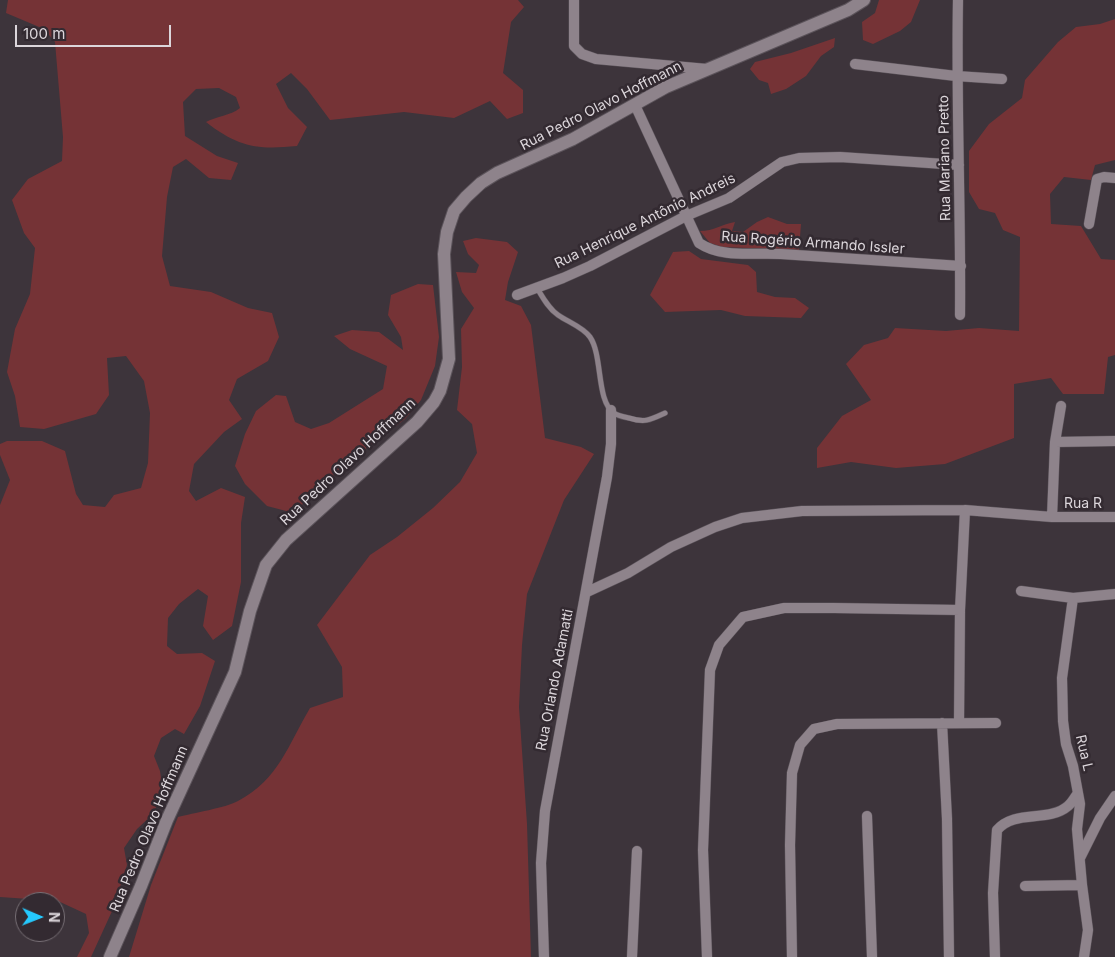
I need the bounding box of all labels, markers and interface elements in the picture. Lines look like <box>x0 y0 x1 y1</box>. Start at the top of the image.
scale bar <box>18 15 174 47</box>
text: 100 m <box>23 24 65 43</box>
street label: Rua Pedro Olavo Hoffmann <box>517 58 685 154</box>
street label: Rua Mariano Pretto <box>936 95 954 221</box>
street label: Rua Henrique Antônio Andreis <box>552 170 738 272</box>
street label: Rua Rogério Armando Issler <box>721 228 905 258</box>
street label: Rua Pedro Olavo Hoffmann <box>277 395 419 529</box>
street label: Rua R <box>1064 496 1102 512</box>
street label: Rua Orlando Adamatti <box>533 608 577 752</box>
street label: Rua L <box>1072 733 1096 773</box>
street label: Rua Pedro Olavo Hoffmann <box>106 743 192 915</box>
north arrow <box>15 892 65 942</box>
text: N <box>46 912 63 923</box>

